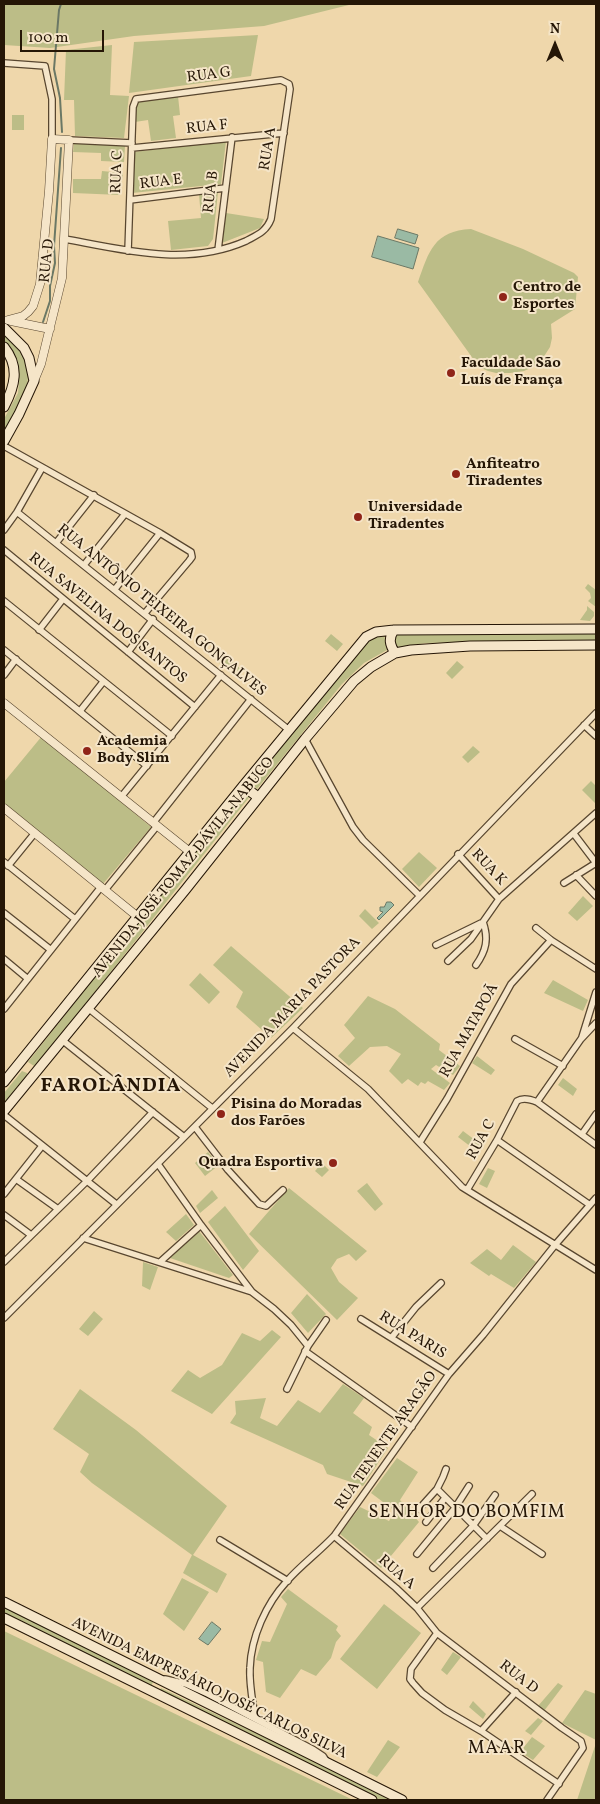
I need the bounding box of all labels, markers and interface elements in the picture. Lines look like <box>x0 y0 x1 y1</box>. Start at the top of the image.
scale bar <box>22 20 106 52</box>
north arrow <box>530 20 580 70</box>
text: N <box>550 20 560 39</box>
text: 100 m <box>28 28 68 49</box>
street label: RUA G <box>186 64 232 88</box>
street label: RUA F <box>185 117 229 139</box>
street label: RUA A <box>257 126 281 172</box>
street label: RUA C <box>108 150 128 194</box>
street label: RUA B <box>200 170 224 214</box>
street label: RUA E <box>139 171 183 195</box>
street label: RUA D <box>37 238 59 284</box>
place label: Centro de Esportes <box>513 279 581 314</box>
marker: Centro de Esportes <box>497 291 509 303</box>
place label: Faculdade São Luís de França <box>461 355 563 390</box>
marker: Faculdade São Luís de França <box>445 367 457 379</box>
place label: Anfiteatro Tiradentes <box>466 456 542 491</box>
marker: Anfiteatro Tiradentes <box>450 468 462 480</box>
place label: Universidade Tiradentes <box>368 499 462 534</box>
marker: Universidade Tiradentes <box>352 511 364 523</box>
street label: RUA ANTÔNIO TEIXEIRA GONÇALVES <box>53 521 269 701</box>
street label: RUA SAVELINA DOS SANTOS <box>24 550 190 688</box>
place label: Academia Body Slim <box>97 733 169 768</box>
marker: Academia Body Slim <box>81 745 93 757</box>
street label: AVENIDA JOSÉ TOMAZ DÁVILA NABUCO <box>89 754 279 982</box>
street label: RUA K <box>467 846 509 890</box>
street label: AVENIDA MARIA PASTORA <box>221 934 365 1082</box>
street label: RUA MATAPOÃ <box>437 981 503 1081</box>
district label: FAROLÂNDIA <box>39 1075 183 1099</box>
place label: Pisina do Moradas dos Farões <box>231 1096 362 1131</box>
marker: Pisina do Moradas dos Farões <box>215 1108 227 1120</box>
street label: RUA C <box>464 1117 500 1163</box>
place label: Quadra Esportiva <box>198 1154 323 1172</box>
marker: Quadra Esportiva <box>327 1157 339 1169</box>
street label: RUA PARIS <box>375 1308 449 1364</box>
street label: RUA TENENTE ARAGÃO <box>332 1368 442 1514</box>
district label: SENHOR DO BOMFIM <box>367 1503 567 1525</box>
street label: RUA A <box>374 1552 418 1594</box>
street label: AVENIDA EMPRESÁRIO JOSÉ CARLOS SILVA <box>68 1614 350 1764</box>
street label: RUA D <box>495 1657 541 1699</box>
district label: MAAR <box>467 1739 527 1761</box>

